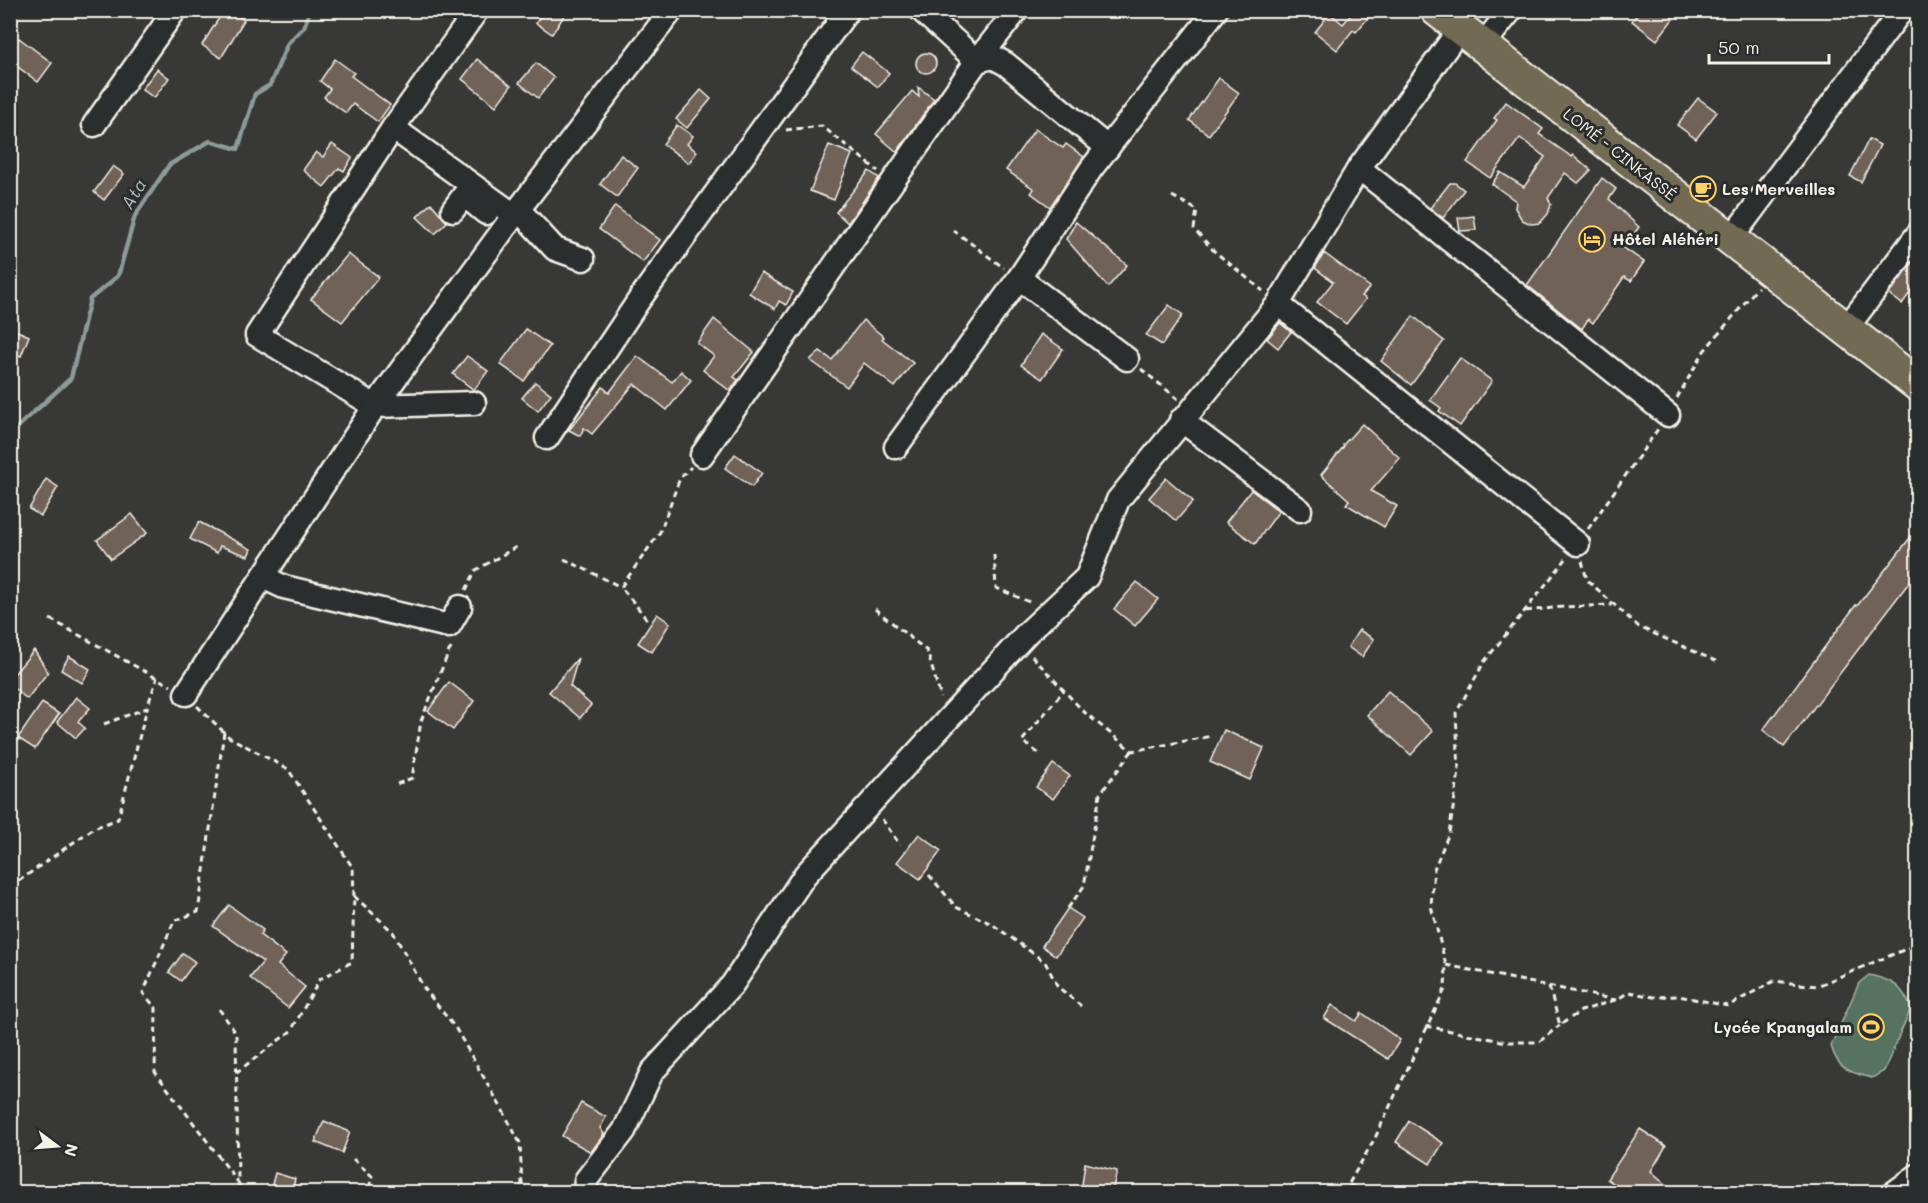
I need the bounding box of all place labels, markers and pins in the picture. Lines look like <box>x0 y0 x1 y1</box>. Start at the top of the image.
cafe icon: Les Merveilles <box>1688 174 1718 204</box>
place label: Les Merveilles <box>1722 178 1835 199</box>
hotel icon: Hôtel Aléhéri <box>1577 224 1607 254</box>
place label: Hôtel Aléhéri <box>1612 228 1719 249</box>
sports icon: Lycée Kpangalam <box>1856 1012 1886 1042</box>
place label: Lycée Kpangalam <box>1714 1016 1852 1037</box>

